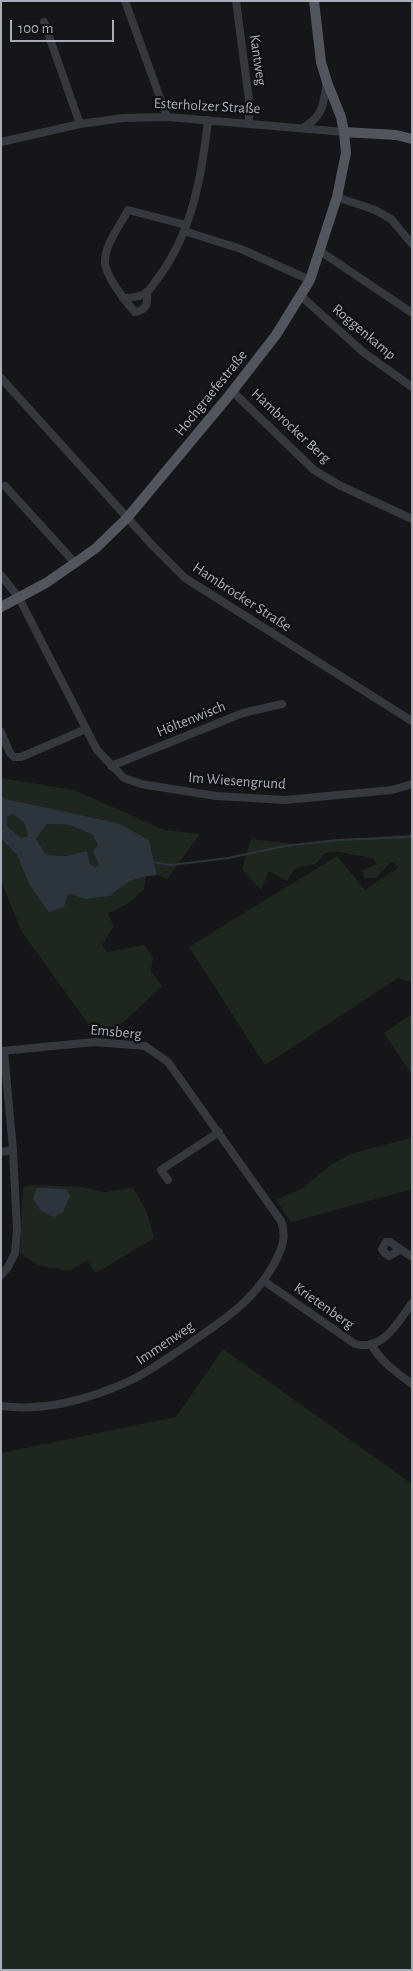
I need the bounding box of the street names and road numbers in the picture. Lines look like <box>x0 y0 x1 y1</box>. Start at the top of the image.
street label: Kantweg <box>246 33 270 87</box>
street label: Esterholzer Straße <box>153 94 261 118</box>
street label: Roggenkamp <box>329 300 399 364</box>
street label: Hochgraefestraße <box>171 346 251 440</box>
street label: Hambrocker Berg <box>248 385 334 467</box>
street label: Hambrocker Straße <box>189 558 295 636</box>
street label: Höltenwisch <box>154 697 228 741</box>
street label: Im Wiesengrund <box>188 769 286 793</box>
street label: Emsberg <box>90 1021 142 1043</box>
street label: Krietenberg <box>290 1279 358 1333</box>
street label: Immenweg <box>133 1317 197 1369</box>

